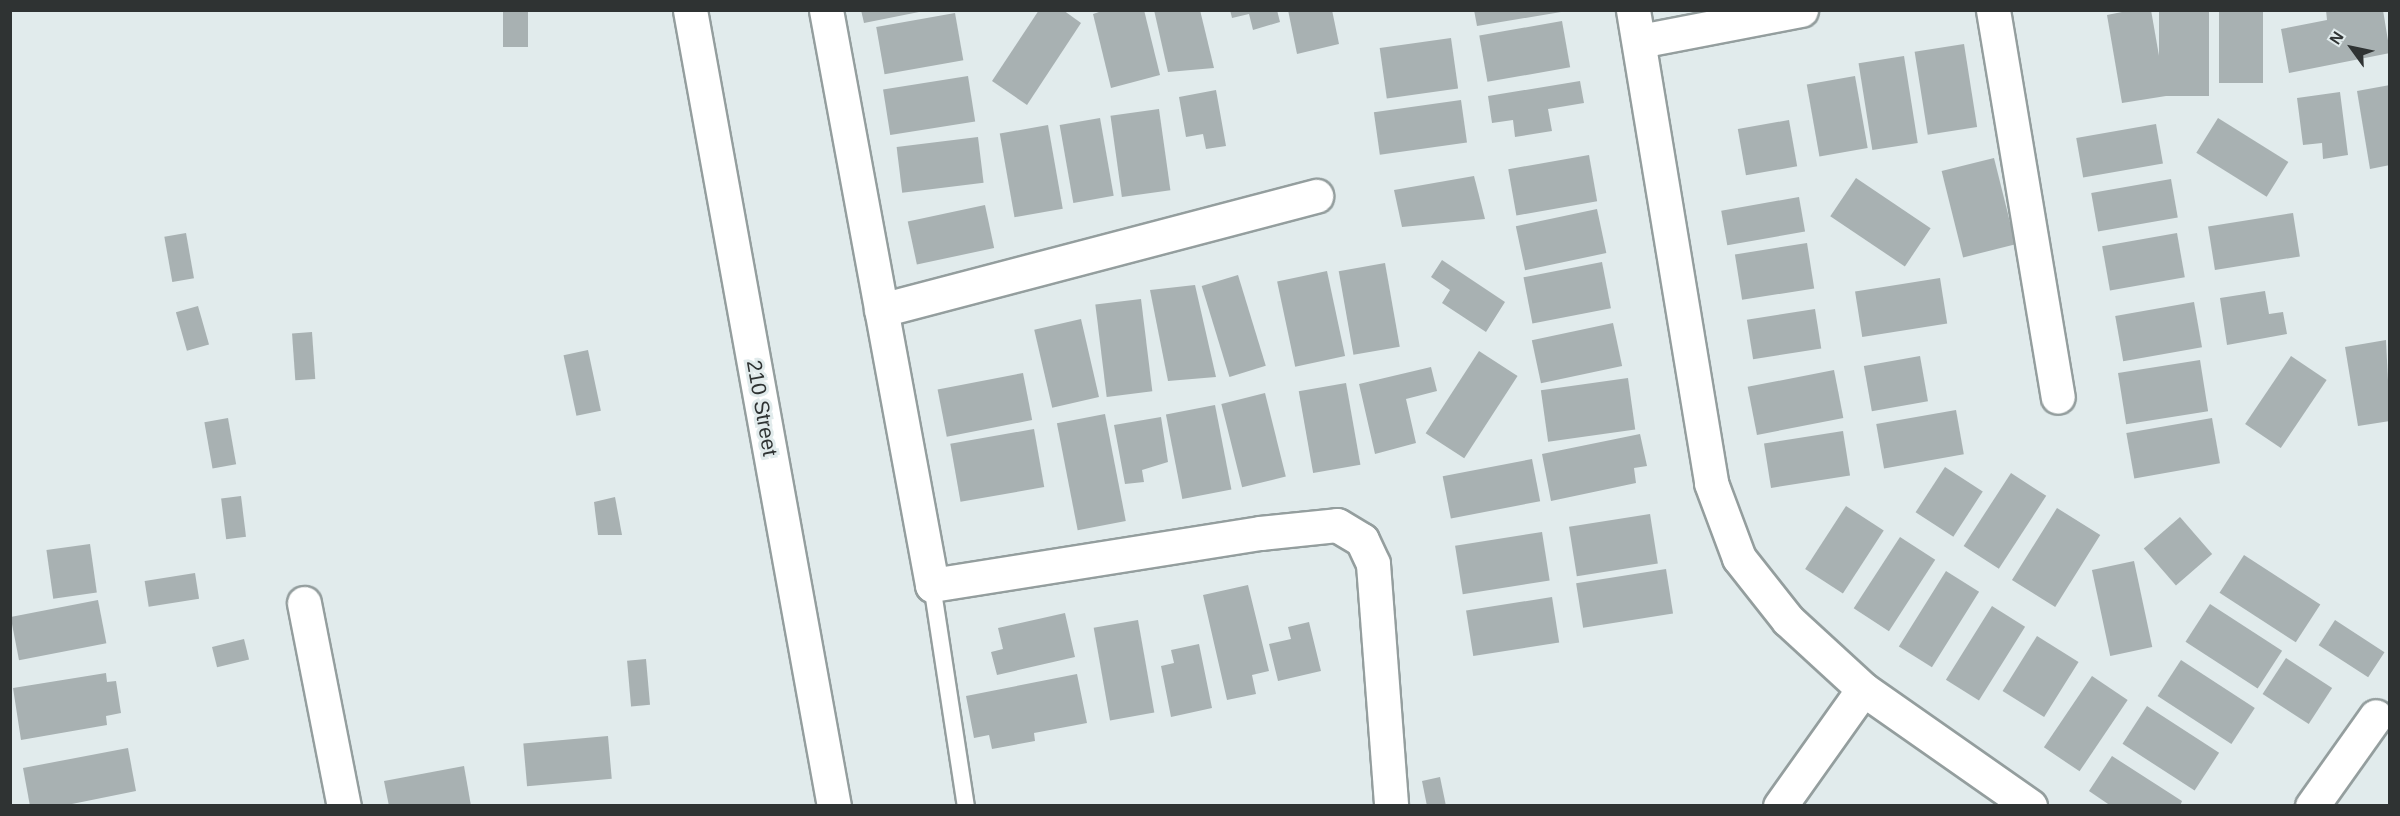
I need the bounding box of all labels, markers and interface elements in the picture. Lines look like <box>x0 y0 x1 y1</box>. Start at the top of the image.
north arrow <box>2322 18 2382 78</box>
text: N <box>2326 28 2347 47</box>
street label: 210 Street <box>741 358 783 458</box>

